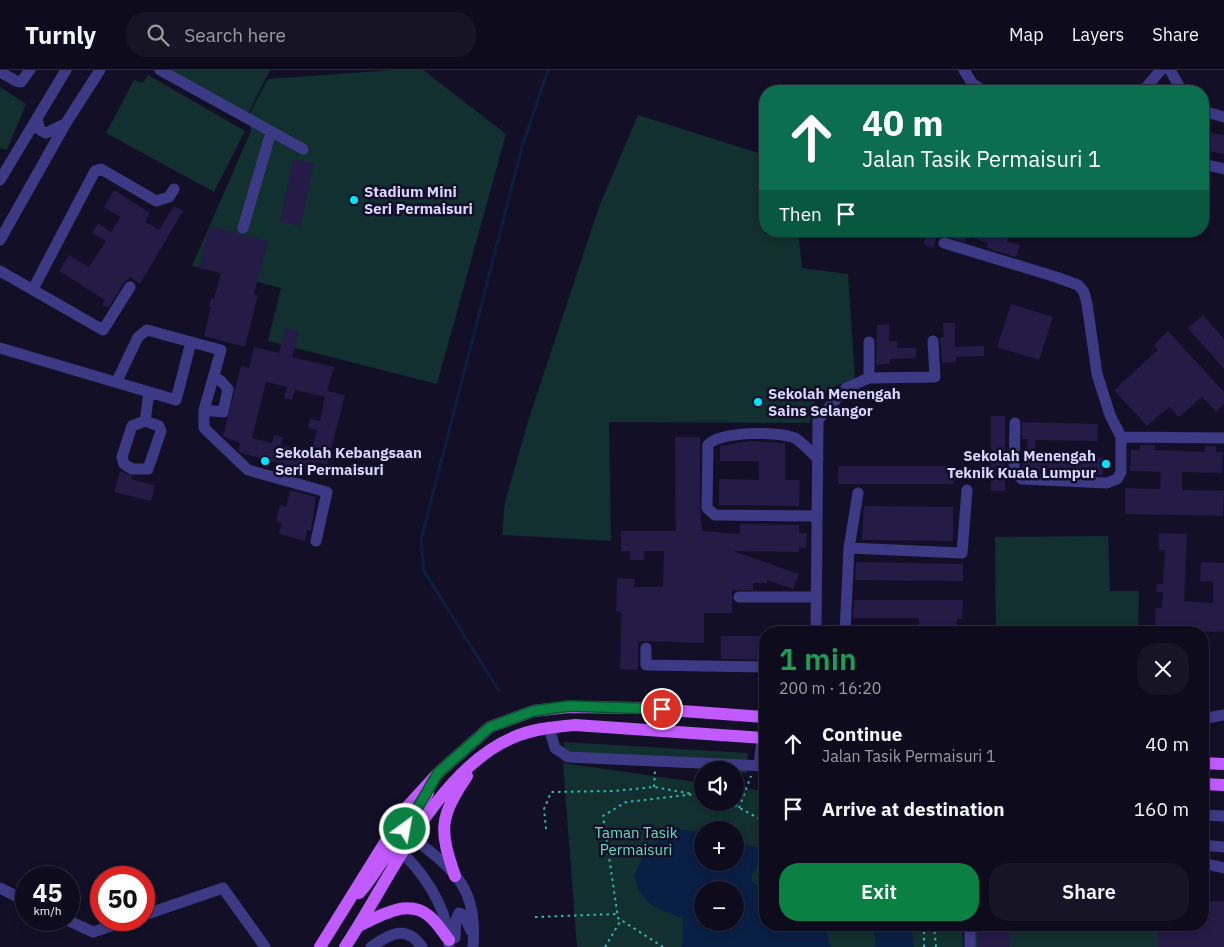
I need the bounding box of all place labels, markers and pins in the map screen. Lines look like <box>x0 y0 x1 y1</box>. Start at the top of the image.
place label: Stadium Mini Seri Permaisuri <box>364 182 473 218</box>
marker: Stadium Mini Seri Permaisuri <box>348 194 360 206</box>
place label: Sekolah Menengah Sains Selangor <box>768 384 901 420</box>
marker: Sekolah Menengah Sains Selangor <box>752 396 764 408</box>
place label: Sekolah Kebangsaan Seri Permaisuri <box>275 443 422 479</box>
place label: Sekolah Menengah Teknik Kuala Lumpur <box>947 446 1096 482</box>
marker: Sekolah Kebangsaan Seri Permaisuri <box>259 455 271 467</box>
marker: Sekolah Menengah Teknik Kuala Lumpur <box>1100 458 1112 470</box>
pin <box>641 688 683 730</box>

